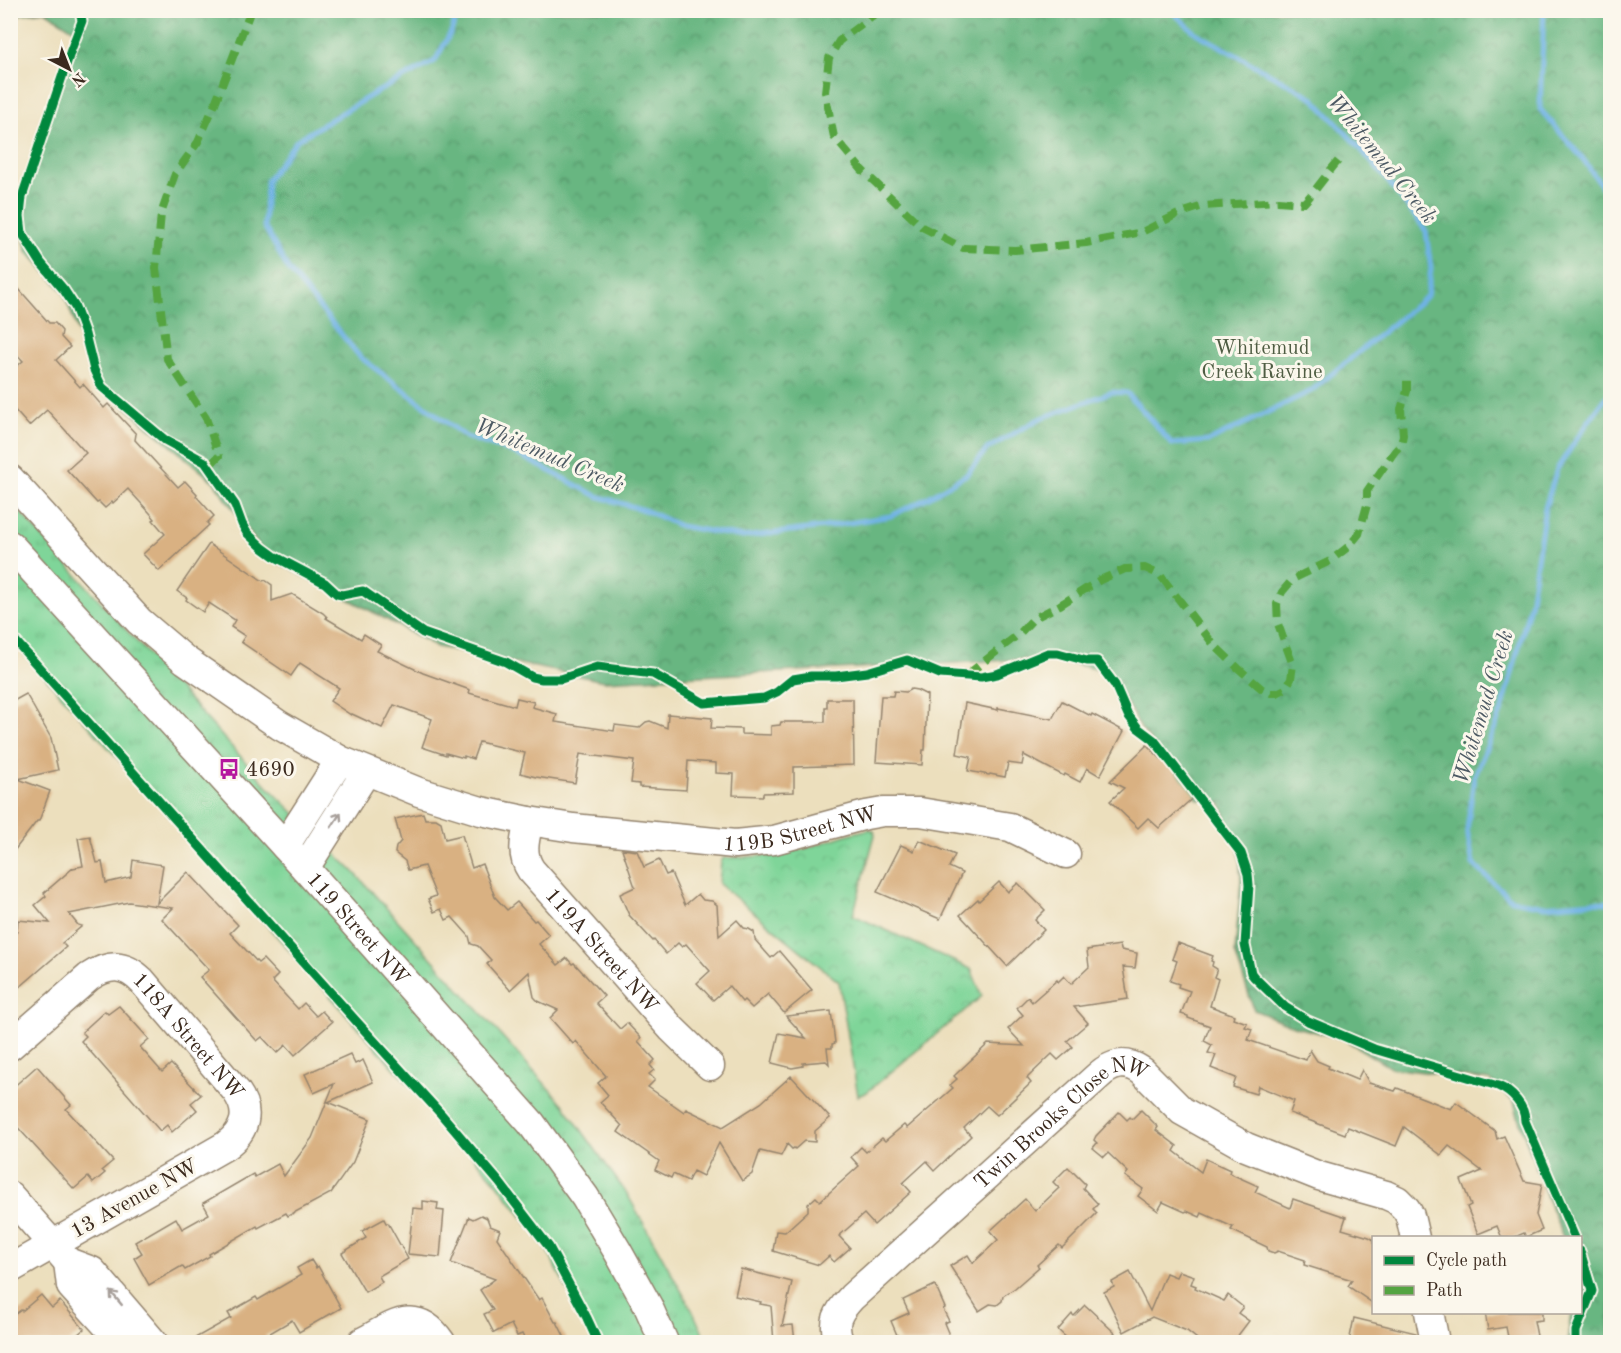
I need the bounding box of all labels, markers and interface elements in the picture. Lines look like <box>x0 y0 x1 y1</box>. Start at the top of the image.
north arrow <box>39 39 99 99</box>
text: N <box>67 69 88 89</box>
water label: Whitemud Creek <box>1323 90 1440 228</box>
park label: Whitemud Creek Ravine <box>1201 338 1323 383</box>
water label: Whitemud Creek <box>471 415 627 497</box>
water label: Whitemud Creek <box>1450 628 1518 787</box>
bus stop icon: 4690 <box>217 757 241 781</box>
place label: 4690 <box>246 760 295 781</box>
street label: 119B Street NW <box>722 803 880 856</box>
one-way arrow <box>330 812 342 829</box>
street label: 119 Street NW <box>302 869 412 990</box>
street label: 119A Street NW <box>540 885 662 1018</box>
street label: 118A Street NW <box>128 969 247 1104</box>
street label: Twin Brooks Close NW <box>971 1054 1152 1194</box>
street label: 13 Avenue NW <box>68 1156 202 1243</box>
legend <box>1372 1236 1582 1314</box>
text: Cycle path <box>1426 1252 1507 1270</box>
text: Path <box>1426 1282 1463 1300</box>
one-way arrow <box>109 1290 122 1306</box>

